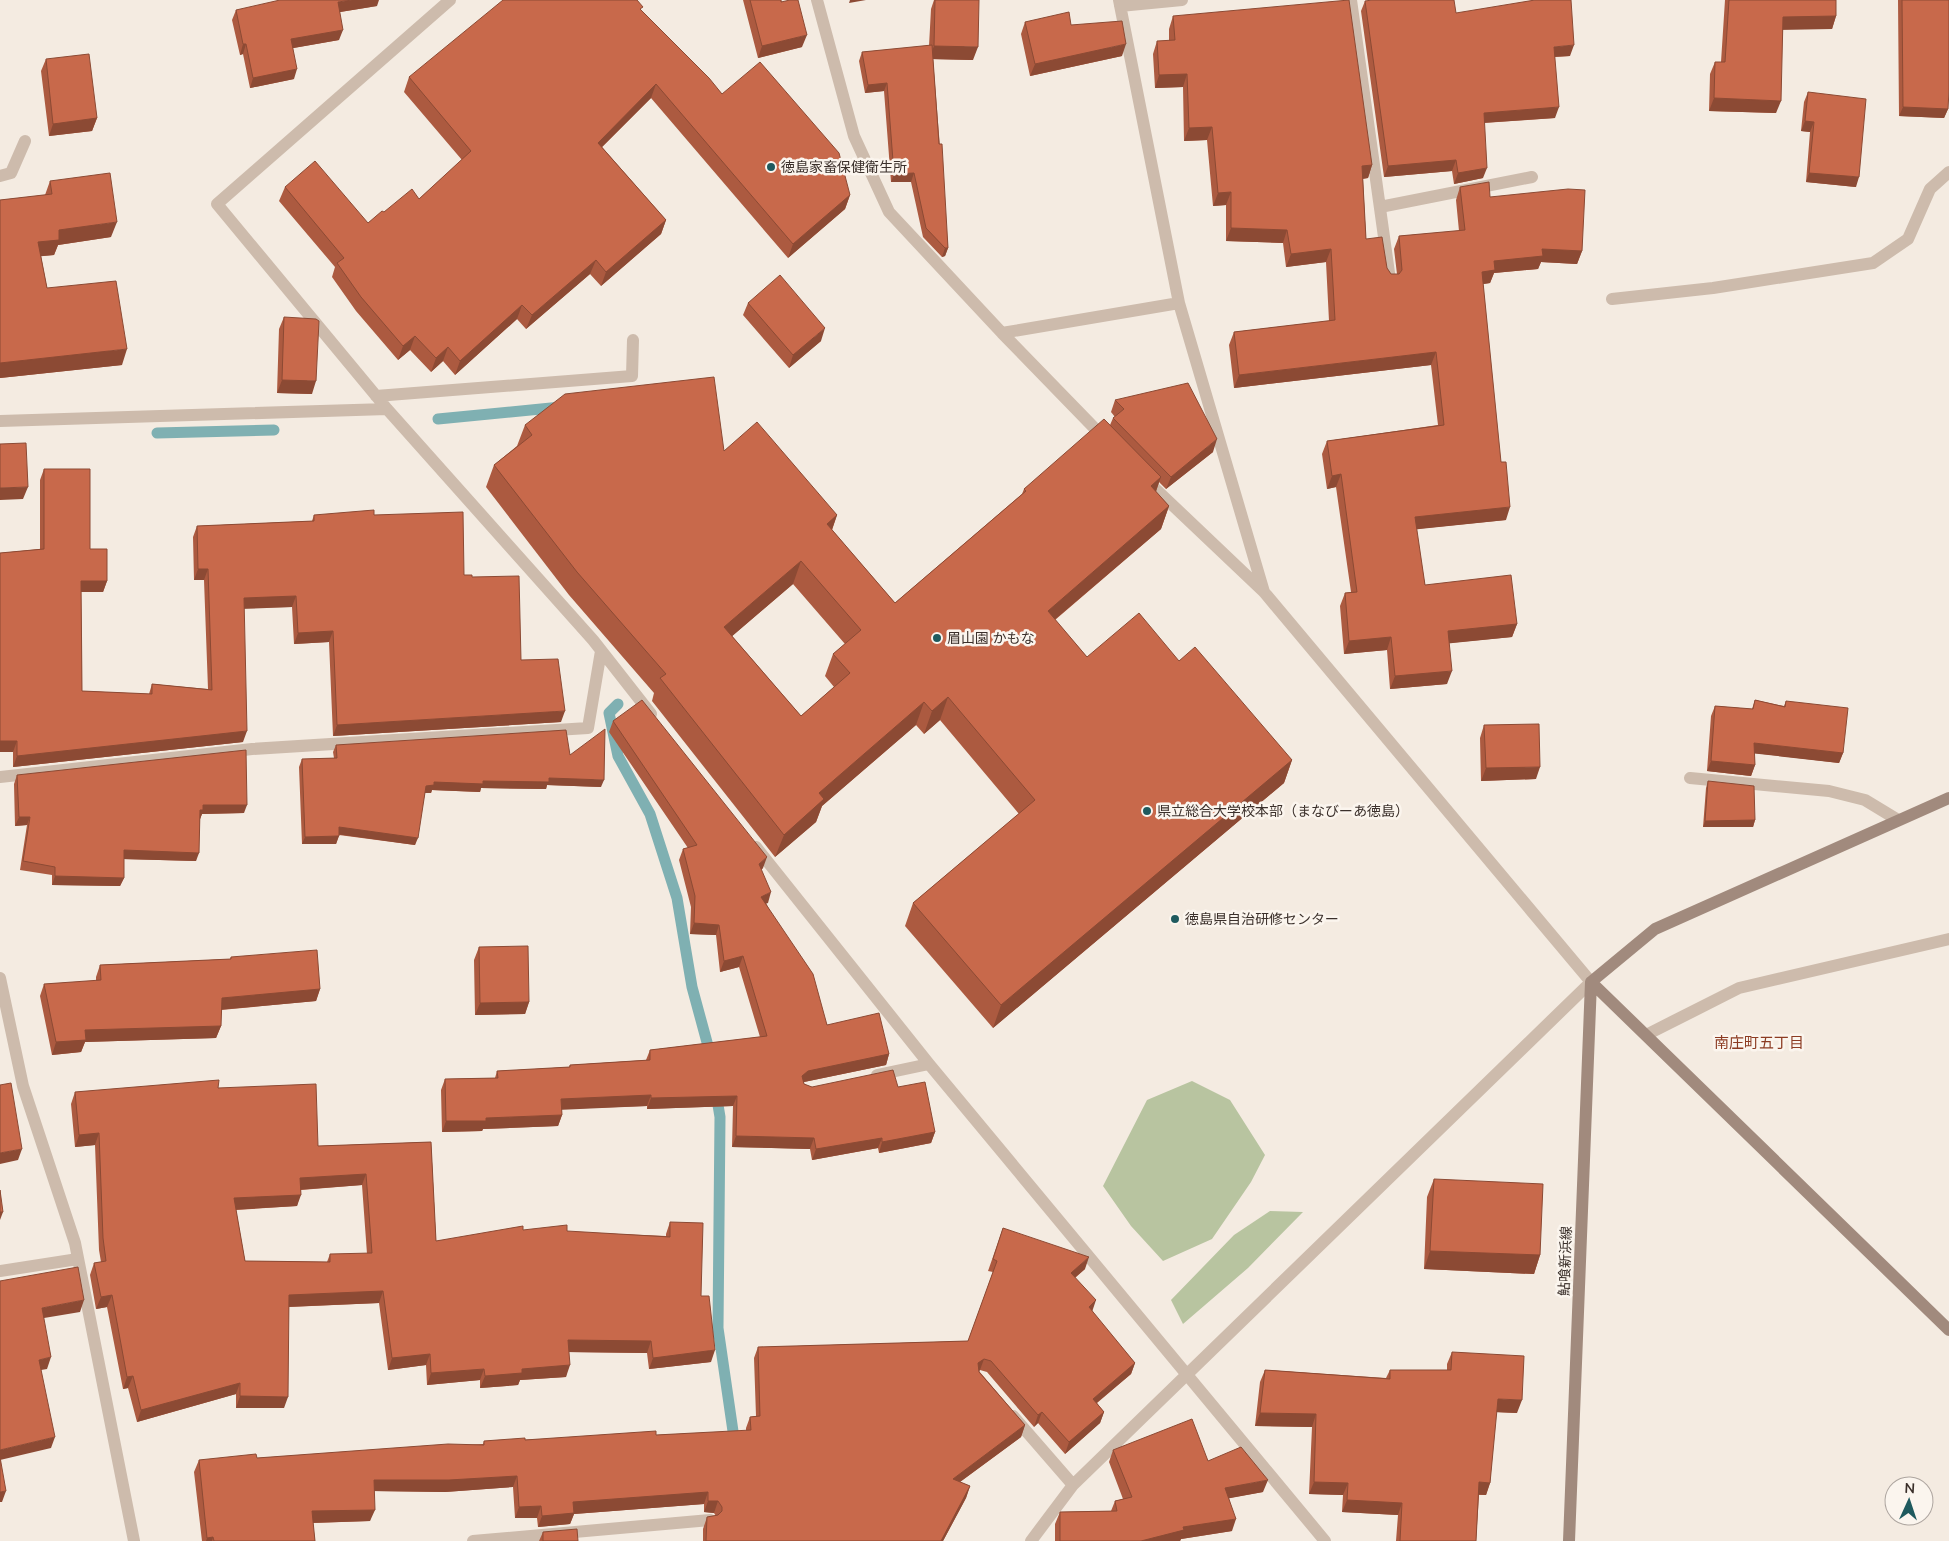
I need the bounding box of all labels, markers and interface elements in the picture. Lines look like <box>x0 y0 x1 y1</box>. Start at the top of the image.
place label: 徳島家畜保健衛生所 <box>781 158 907 176</box>
marker: 徳島家畜保健衛生所 <box>765 161 777 173</box>
place label: 眉山園 かもな <box>947 629 1035 647</box>
marker: 眉山園 かもな <box>931 632 943 644</box>
place label: 県立総合大学校本部（まなびーあ徳島） <box>1157 802 1409 820</box>
marker: 県立総合大学校本部（まなびーあ徳島） <box>1141 805 1153 817</box>
place label: 徳島県自治研修センター <box>1185 910 1339 928</box>
marker: 徳島県自治研修センター <box>1169 913 1181 925</box>
district label: 南庄町五丁目 <box>1714 1033 1804 1052</box>
street label: 鮎喰新浜線 <box>1555 1226 1575 1296</box>
north arrow <box>1884 1476 1934 1526</box>
text: N <box>1904 1479 1915 1497</box>

